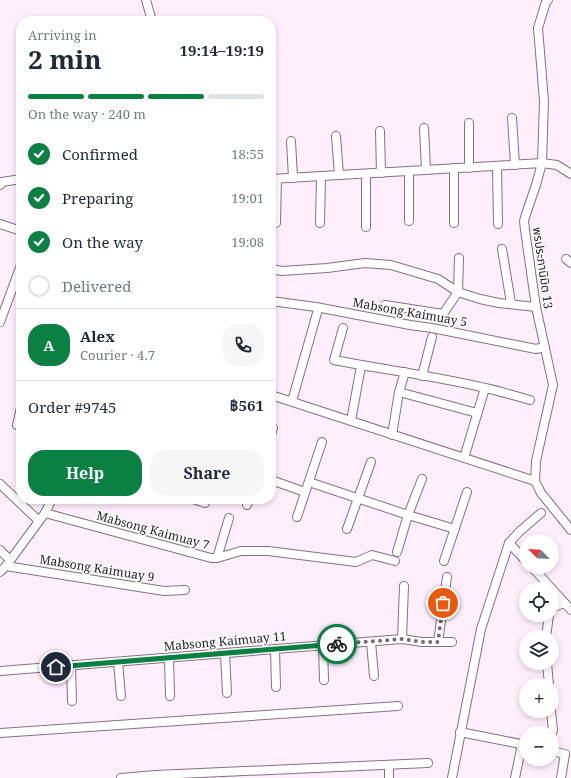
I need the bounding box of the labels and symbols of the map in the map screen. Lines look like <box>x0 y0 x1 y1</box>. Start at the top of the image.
street label: พรประภานิมิต 13 <box>529 226 557 310</box>
street label: Mabsong Kaimuay 5 <box>351 294 469 330</box>
street label: Mabsong Kaimuay 7 <box>95 507 212 553</box>
north arrow <box>519 534 559 574</box>
street label: Mabsong Kaimuay 9 <box>38 551 156 585</box>
pin <box>426 586 460 620</box>
courier <box>317 624 357 664</box>
street label: Mabsong Kaimuay 11 <box>163 627 287 655</box>
pin <box>39 650 73 684</box>

